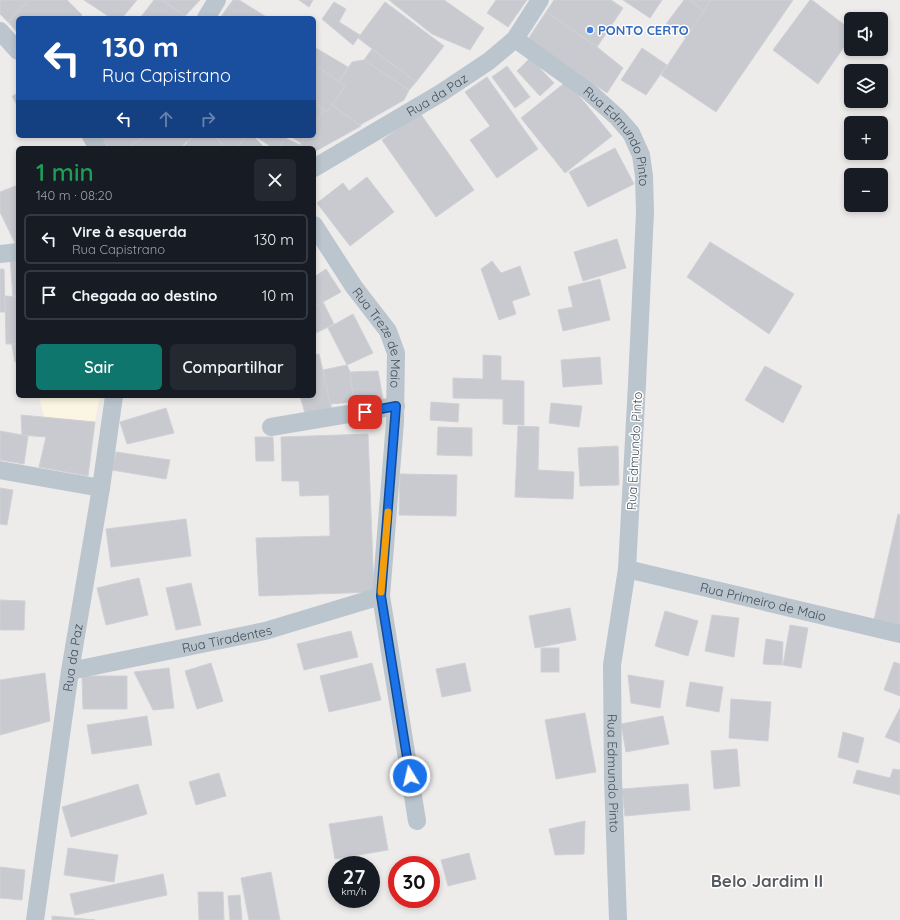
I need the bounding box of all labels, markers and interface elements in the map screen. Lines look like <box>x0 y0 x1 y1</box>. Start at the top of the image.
map controls <box>844 12 888 212</box>
button: sound <box>844 12 888 56</box>
place label: PONTO CERTO <box>598 22 689 38</box>
marker: PONTO CERTO <box>585 25 595 35</box>
text: 130 m <box>102 29 179 64</box>
icon: left <box>36 32 88 84</box>
text: Rua Capistrano <box>102 64 231 87</box>
button: layers <box>844 64 888 108</box>
street label: Rua da Paz <box>404 70 470 120</box>
street label: Rua Edmundo Pinto <box>580 83 652 187</box>
icon: left <box>113 108 135 130</box>
icon: ahead <box>155 108 177 130</box>
icon: right <box>197 108 219 130</box>
button: + <box>844 116 888 160</box>
text: 1 min <box>36 157 94 187</box>
button: close <box>254 159 296 201</box>
button: − <box>844 168 888 212</box>
text: 140 m · 08:20 <box>36 187 112 203</box>
text: Vire à esquerda <box>72 222 187 241</box>
icon: left <box>38 228 60 250</box>
text: 130 m <box>254 230 294 249</box>
text: Rua Capistrano <box>72 241 165 257</box>
icon: arrive <box>38 284 60 306</box>
street label: Rua Treze de Maio <box>349 284 404 388</box>
text: Chegada ao destino <box>72 286 217 305</box>
text: 10 m <box>262 286 294 305</box>
button: Sair <box>36 344 162 390</box>
button: Compartilhar <box>170 344 296 390</box>
street label: Rua Edmundo Pinto <box>623 391 645 511</box>
pin <box>348 395 382 429</box>
icon: arrive <box>354 401 376 423</box>
street label: Rua Primeiro de Maio <box>698 579 828 624</box>
street label: Rua Tiradentes <box>180 621 274 656</box>
street label: Rua da Paz <box>59 622 86 693</box>
street label: Rua Edmundo Pinto <box>604 714 623 833</box>
position arrow <box>389 755 431 797</box>
speed limit sign: 30 <box>388 856 440 908</box>
text: 27 <box>343 864 365 889</box>
district label: Belo Jardim II <box>711 870 823 891</box>
text: km/h <box>341 885 367 898</box>

